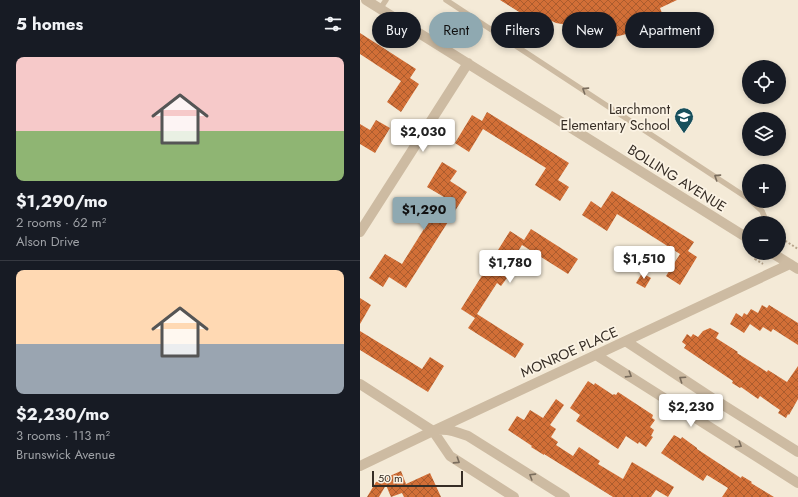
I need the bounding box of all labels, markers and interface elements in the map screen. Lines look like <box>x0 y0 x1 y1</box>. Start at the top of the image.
text: 5 homes <box>16 12 83 36</box>
chip: Buy <box>372 12 421 48</box>
chip: Rent <box>429 12 483 48</box>
chip: Filters <box>491 12 554 48</box>
chip: New <box>562 12 617 48</box>
chip: Apartment <box>625 12 714 48</box>
icon: filters <box>322 13 344 35</box>
map controls <box>742 60 786 260</box>
button: locate <box>742 60 786 104</box>
icon: home <box>144 83 216 155</box>
one-way arrow <box>582 88 589 95</box>
place label: Larchmont Elementary School <box>560 99 671 135</box>
school or university icon: Larchmont Elementary School <box>673 106 695 134</box>
button: layers <box>742 112 786 156</box>
pin: $2,030 <box>390 119 456 153</box>
text: $2,030 <box>400 122 446 141</box>
street label: BOLLING AVENUE <box>624 140 730 216</box>
button: + <box>742 164 786 208</box>
one-way arrow <box>714 175 721 182</box>
text: $1,290/mo <box>16 189 108 213</box>
pin: $1,290 <box>391 197 457 231</box>
text: $1,290 <box>402 200 446 219</box>
text: 2 rooms · 62 m² <box>16 213 106 232</box>
button: − <box>742 216 786 260</box>
text: Alson Drive <box>16 232 80 251</box>
pin: $1,510 <box>611 246 677 280</box>
text: $1,510 <box>623 249 665 268</box>
pin: $1,780 <box>477 250 543 284</box>
text: $1,780 <box>488 253 532 272</box>
icon: home <box>144 296 216 368</box>
street label: MONROE PLACE <box>517 322 621 382</box>
one-way arrow <box>625 371 632 378</box>
one-way arrow <box>679 376 686 383</box>
pin: $2,230 <box>658 394 724 428</box>
text: $2,230 <box>668 397 714 416</box>
text: $2,230/mo <box>16 402 109 426</box>
text: 3 rooms · 113 m² <box>16 426 110 445</box>
one-way arrow <box>735 440 742 448</box>
text: Brunswick Avenue <box>16 445 115 464</box>
one-way arrow <box>453 456 460 463</box>
scale bar <box>372 469 463 488</box>
text: 50 m <box>378 470 403 486</box>
one-way arrow <box>529 473 536 481</box>

